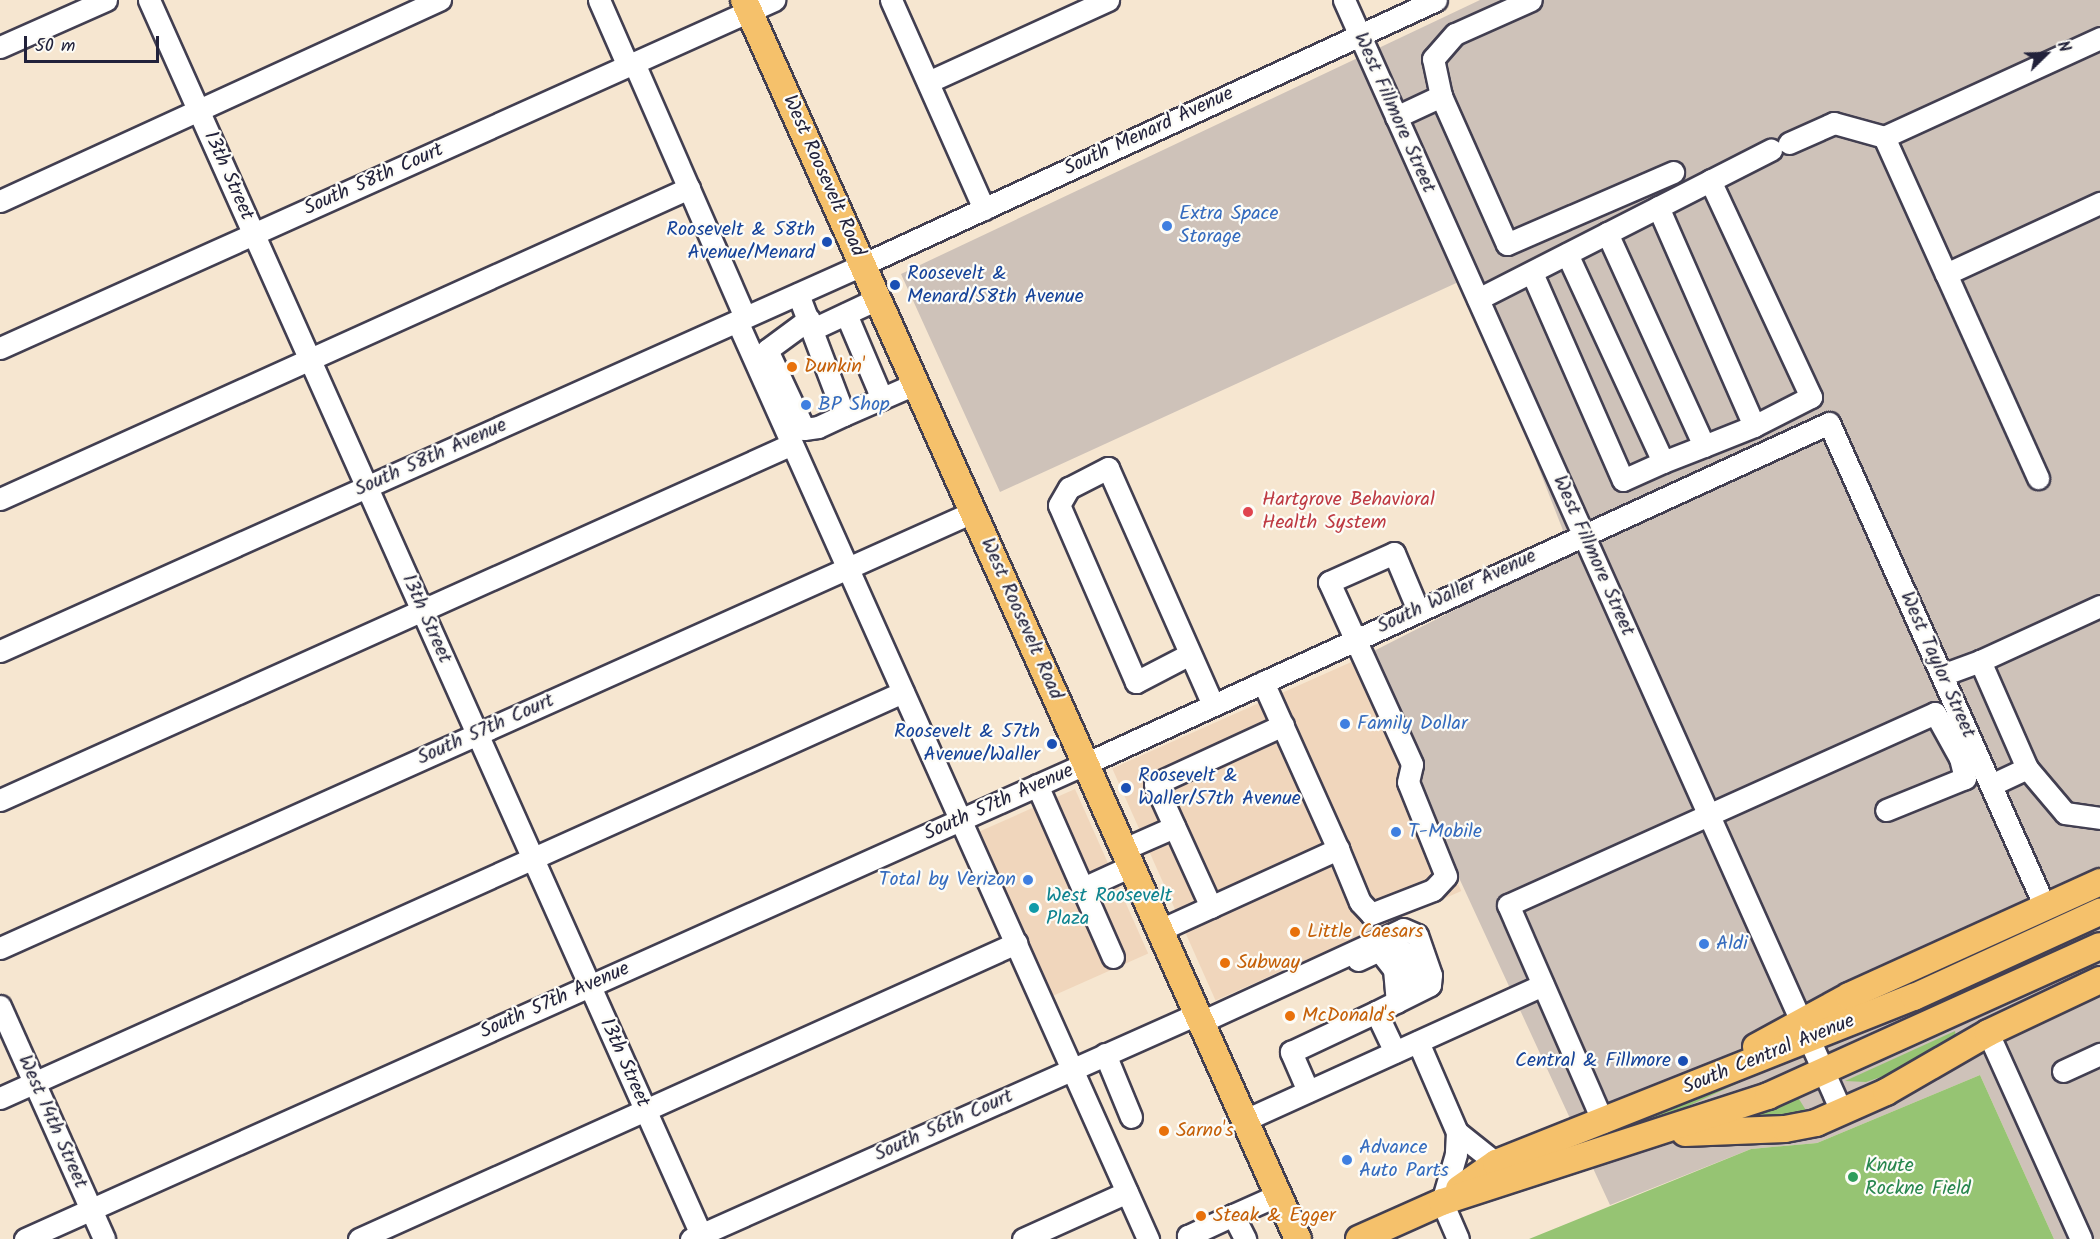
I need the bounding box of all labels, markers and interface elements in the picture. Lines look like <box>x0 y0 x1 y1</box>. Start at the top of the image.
scale bar <box>27 24 162 62</box>
north arrow <box>2016 24 2076 84</box>
street label: West Fillmore Street <box>1348 29 1440 197</box>
text: 50 m <box>35 32 75 61</box>
text: N <box>2050 37 2077 56</box>
street label: South Menard Avenue <box>1061 82 1237 182</box>
street label: West Roosevelt Road <box>777 91 869 261</box>
street label: 13th Street <box>198 128 258 224</box>
street label: South 58th Court <box>301 139 447 221</box>
place label: Extra Space Storage <box>1179 202 1278 249</box>
place label: Roosevelt & 58th Avenue/Menard <box>666 219 815 266</box>
marker: Extra Space Storage <box>1160 219 1174 233</box>
marker: Roosevelt & 58th Avenue/Menard <box>820 235 834 249</box>
place label: Roosevelt & Menard/58th Avenue <box>907 262 1084 309</box>
marker: Roosevelt & Menard/58th Avenue <box>888 278 902 292</box>
place label: Dunkin' <box>804 355 865 379</box>
marker: Dunkin' <box>785 360 799 374</box>
place label: BP Shop <box>818 393 890 417</box>
marker: BP Shop <box>799 398 813 412</box>
street label: South 58th Avenue <box>351 414 511 502</box>
street label: West Fillmore Street <box>1547 472 1639 640</box>
place label: Hartgrove Behavioral Health System <box>1262 488 1435 535</box>
marker: Hartgrove Behavioral Health System <box>1239 503 1257 521</box>
street label: West Roosevelt Road <box>975 534 1067 704</box>
street label: South Waller Avenue <box>1373 545 1541 639</box>
street label: 13th Street <box>396 571 456 667</box>
street label: West Taylor Street <box>1894 588 1980 742</box>
street label: South 57th Court <box>414 689 558 771</box>
place label: Family Dollar <box>1357 712 1468 736</box>
marker: Family Dollar <box>1338 717 1352 731</box>
place label: Roosevelt & 57th Avenue/Waller <box>894 720 1040 767</box>
marker: Roosevelt & 57th Avenue/Waller <box>1045 737 1059 751</box>
street label: South 57th Avenue <box>921 759 1077 847</box>
place label: Roosevelt & Waller/57th Avenue <box>1138 765 1301 812</box>
marker: Roosevelt & Waller/57th Avenue <box>1119 781 1133 795</box>
place label: T-Mobile <box>1408 820 1482 844</box>
marker: T-Mobile <box>1389 825 1403 839</box>
place label: Total by Verizon <box>879 868 1016 892</box>
marker: Total by Verizon <box>1021 873 1035 887</box>
place label: West Roosevelt Plaza <box>1046 885 1172 932</box>
marker: West Roosevelt Plaza <box>1027 901 1041 915</box>
place label: Little Caesars <box>1307 920 1423 944</box>
marker: Little Caesars <box>1288 925 1302 939</box>
place label: Aldi <box>1716 932 1748 956</box>
marker: Aldi <box>1697 937 1711 951</box>
place label: Subway <box>1237 951 1300 975</box>
marker: Subway <box>1218 956 1232 970</box>
street label: South 57th Avenue <box>477 957 633 1045</box>
place label: McDonald's <box>1302 1004 1395 1028</box>
marker: McDonald's <box>1283 1009 1297 1023</box>
street label: South Central Avenue <box>1680 1010 1858 1100</box>
street label: 13th Street <box>594 1015 654 1111</box>
place label: Central & Fillmore <box>1515 1049 1671 1073</box>
street label: West 14th Street <box>12 1052 92 1192</box>
marker: Central & Fillmore <box>1676 1054 1690 1068</box>
street label: South 56th Court <box>871 1085 1017 1167</box>
place label: Sarno's <box>1176 1119 1234 1143</box>
marker: Sarno's <box>1157 1124 1171 1138</box>
place label: Advance Auto Parts <box>1359 1136 1449 1183</box>
marker: Advance Auto Parts <box>1340 1153 1354 1167</box>
place label: Knute Rockne Field <box>1865 1154 1971 1201</box>
marker: Knute Rockne Field <box>1846 1170 1860 1184</box>
place label: Steak & Egger <box>1213 1204 1336 1228</box>
marker: Steak & Egger <box>1194 1209 1208 1223</box>

